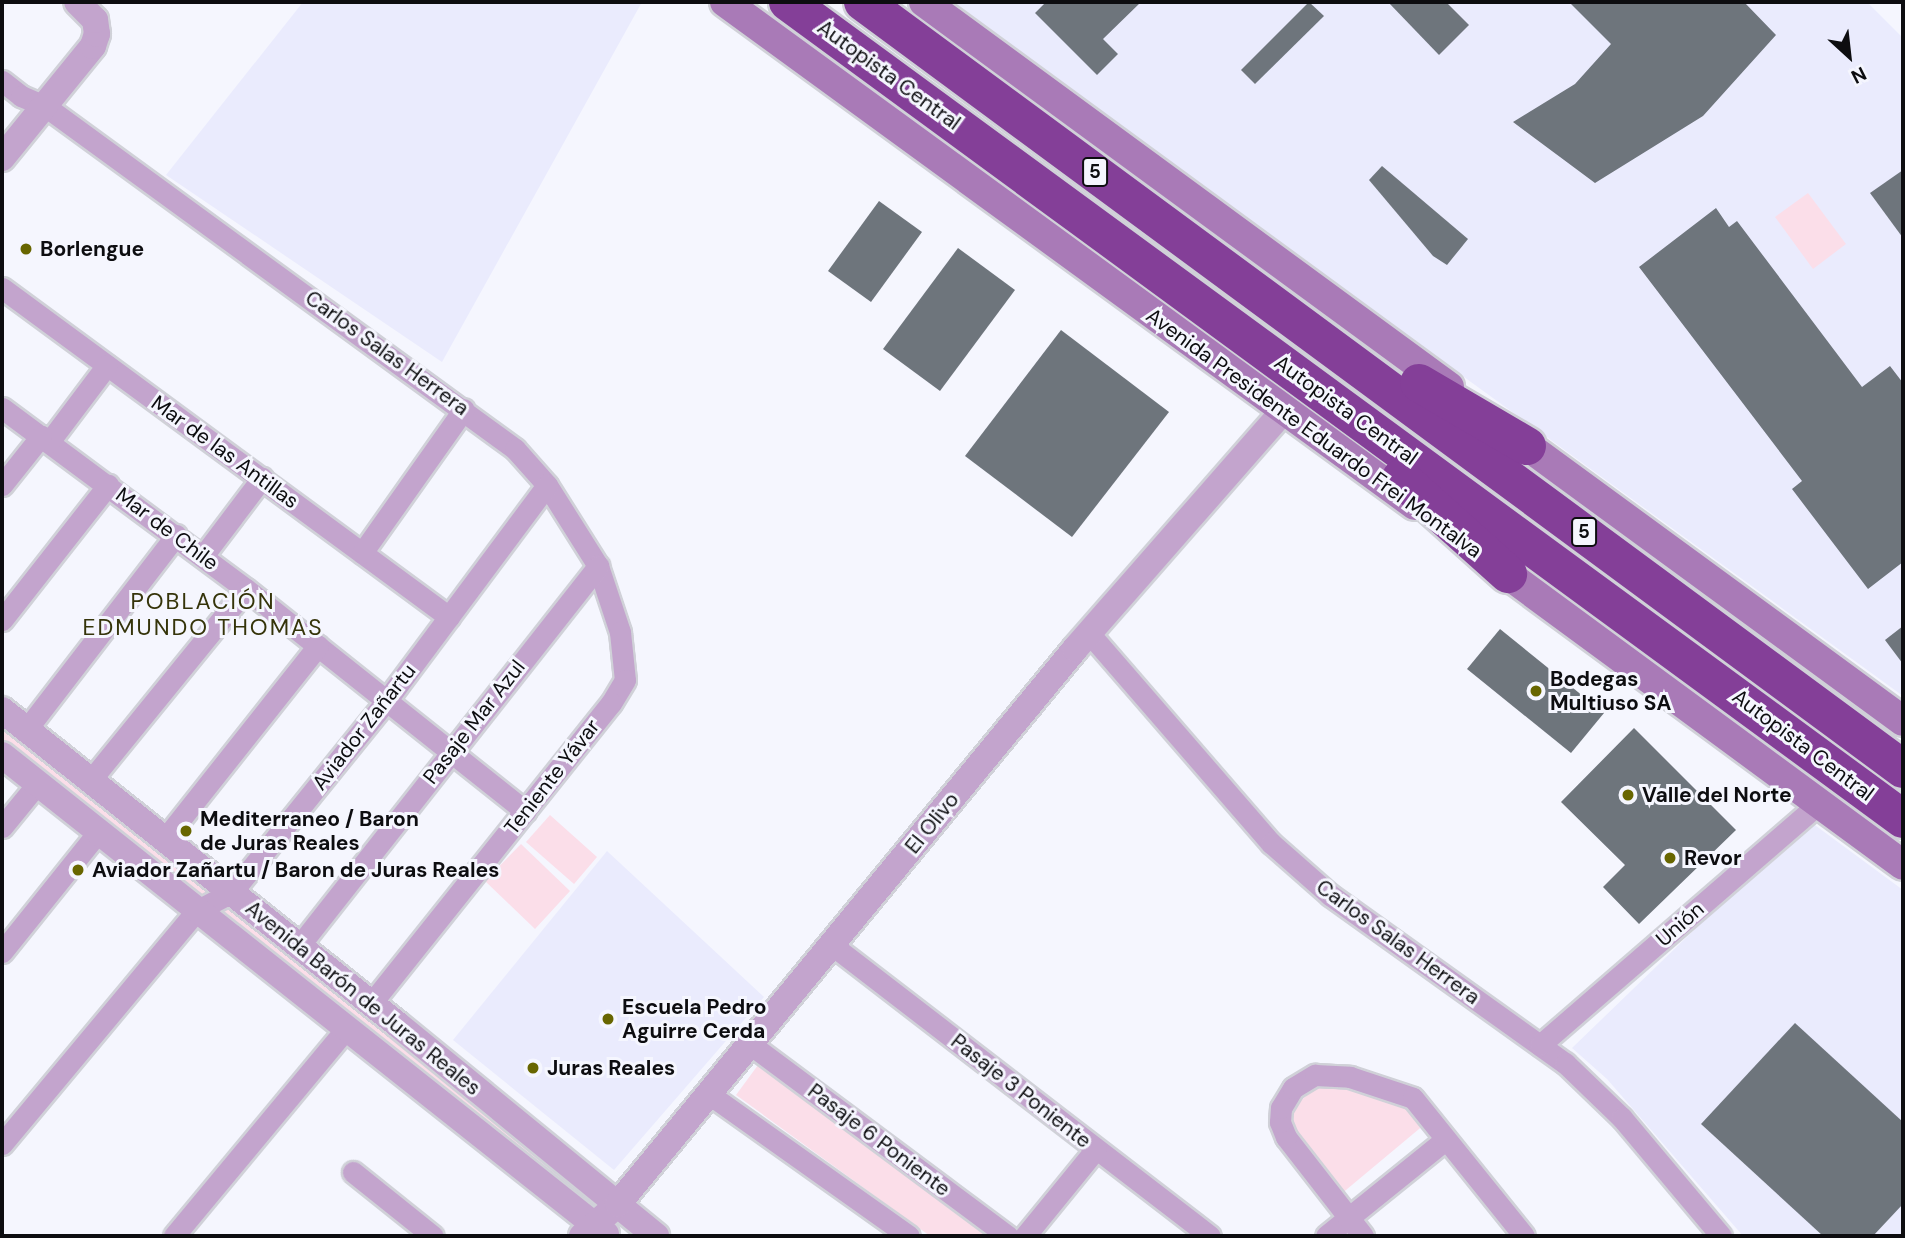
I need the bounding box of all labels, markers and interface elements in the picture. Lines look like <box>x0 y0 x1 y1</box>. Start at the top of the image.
street label: Autopista Central <box>813 15 965 135</box>
north arrow <box>1814 21 1884 91</box>
text: N <box>1847 61 1871 89</box>
road number: 5 <box>1081 156 1109 188</box>
place label: Borlengue <box>40 236 144 262</box>
marker: Borlengue <box>18 241 34 257</box>
street label: Carlos Salas Herrera <box>300 285 474 421</box>
street label: Avenida Presidente Eduardo Frei Montalva <box>1141 303 1487 563</box>
street label: Autopista Central <box>1270 350 1422 470</box>
street label: Mar de las Antillas <box>146 390 304 514</box>
street label: Mar de Chile <box>111 482 223 576</box>
road number: 5 <box>1570 516 1598 548</box>
district label: POBLACIÓN EDMUNDO THOMAS <box>84 587 322 641</box>
street label: Pasaje Mar Azul <box>418 655 530 789</box>
street label: Aviador Zañartu <box>307 659 421 795</box>
place label: Bodegas Multiuso SA <box>1550 666 1671 716</box>
marker: Bodegas Multiuso SA <box>1528 683 1544 699</box>
street label: Autopista Central <box>1727 684 1879 806</box>
street label: Teniente Yávar <box>499 714 605 840</box>
place label: Valle del Norte <box>1642 782 1792 808</box>
street label: El Olivo <box>900 787 964 859</box>
marker: Valle del Norte <box>1620 787 1636 803</box>
place label: Mediterraneo / Baron de Juras Reales <box>200 806 419 856</box>
marker: Mediterraneo / Baron de Juras Reales <box>178 823 194 839</box>
place label: Revor <box>1684 845 1742 871</box>
marker: Revor <box>1662 850 1678 866</box>
place label: Aviador Zañartu / Baron de Juras Reales <box>92 857 499 883</box>
marker: Aviador Zañartu / Baron de Juras Reales <box>70 862 86 878</box>
street label: Carlos Salas Herrera <box>1311 874 1485 1010</box>
street label: Avenida Barón de Juras Reales <box>240 895 486 1101</box>
street label: Unión <box>1651 896 1709 952</box>
place label: Escuela Pedro Aguirre Cerda <box>622 994 767 1044</box>
marker: Escuela Pedro Aguirre Cerda <box>600 1011 616 1027</box>
street label: Pasaje 3 Poniente <box>946 1029 1096 1153</box>
place label: Juras Reales <box>547 1055 675 1081</box>
marker: Juras Reales <box>525 1060 541 1076</box>
street label: Pasaje 6 Poniente <box>803 1078 955 1202</box>

